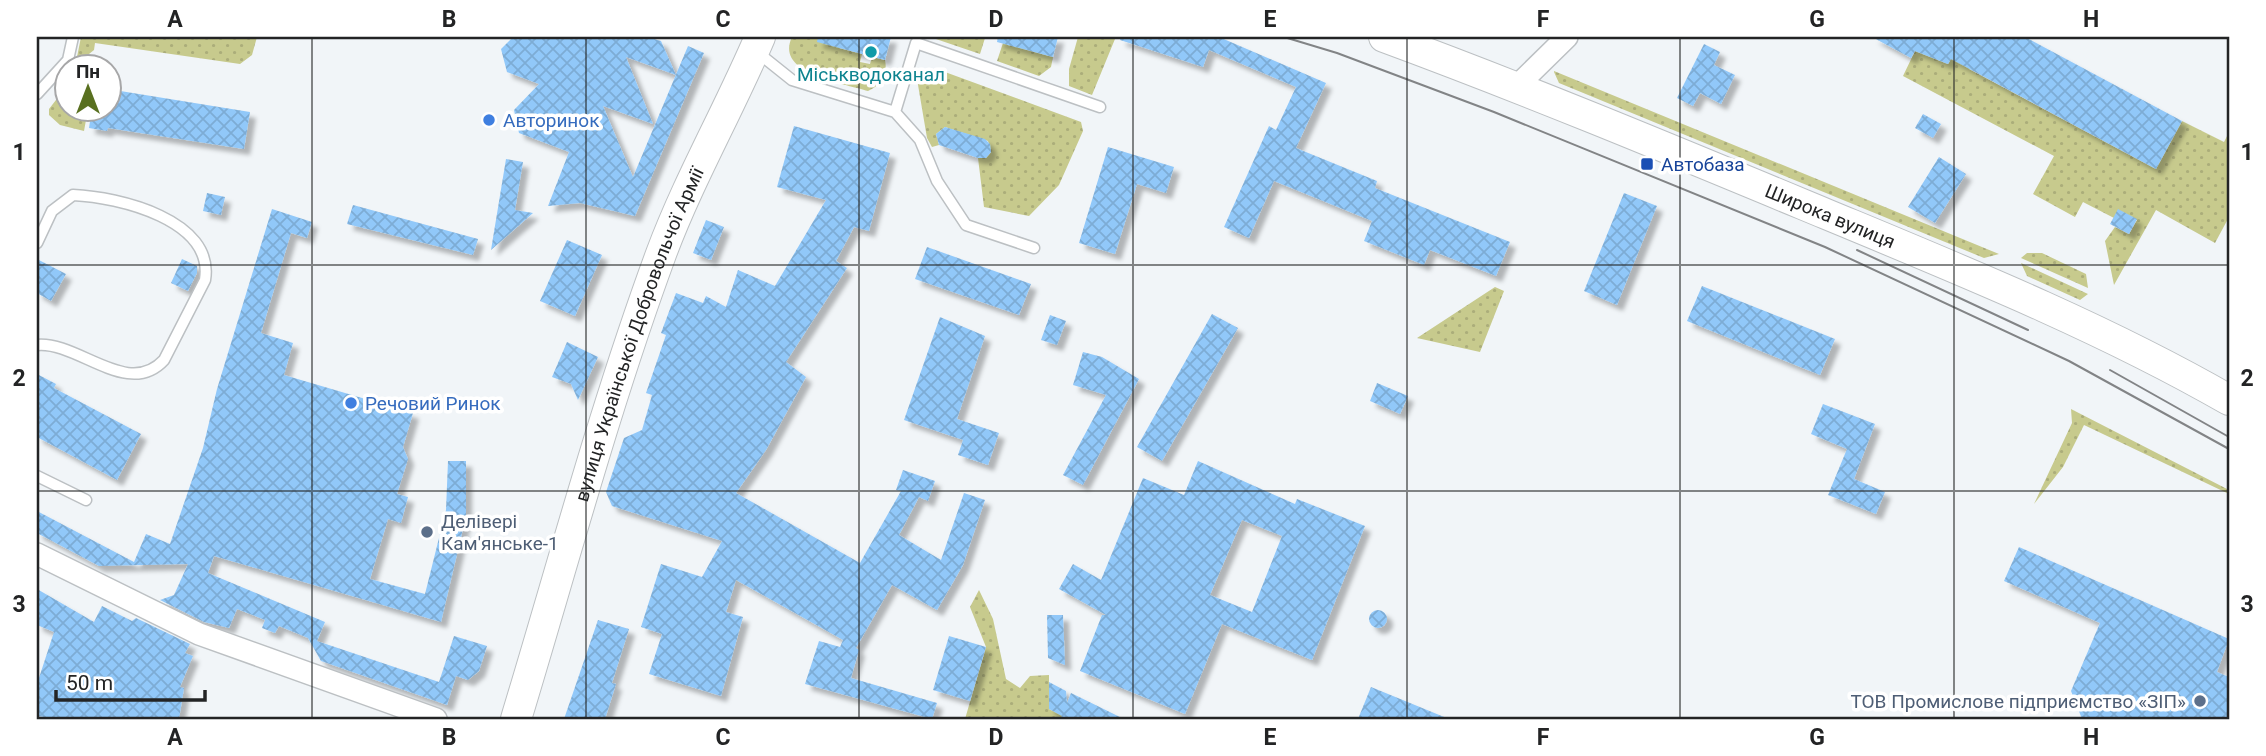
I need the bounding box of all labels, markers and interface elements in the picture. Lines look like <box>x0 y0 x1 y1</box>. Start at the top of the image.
text: A <box>167 6 183 33</box>
text: B <box>442 6 456 33</box>
text: C <box>715 6 731 33</box>
text: D <box>989 6 1003 33</box>
text: E <box>1264 6 1277 33</box>
text: F <box>1537 6 1550 33</box>
text: G <box>1809 6 1825 33</box>
text: H <box>2083 6 2099 33</box>
marker: Міськводоканал <box>863 44 879 60</box>
north arrow <box>52 52 122 122</box>
text: Пн <box>76 60 100 83</box>
place label: Міськводоканал <box>797 63 945 86</box>
place label: Авторинок <box>503 109 600 132</box>
marker: Авторинок <box>481 112 497 128</box>
text: 1 <box>12 139 26 166</box>
text: 1 <box>2240 139 2254 166</box>
place label: Автобаза <box>1661 153 1745 176</box>
marker: Автобаза <box>1639 156 1655 172</box>
street label: вулиця Української Добровольчої Армії <box>569 162 709 504</box>
street label: Широка вулиця <box>1762 179 1899 253</box>
text: 2 <box>12 365 26 392</box>
text: 2 <box>2240 365 2254 392</box>
place label: Речовий Ринок <box>365 392 501 415</box>
marker: Речовий Ринок <box>343 395 359 411</box>
place label: Делівері Кам'янське-1 <box>441 510 559 555</box>
marker: Делівері Кам'янське-1 <box>419 524 435 540</box>
text: 3 <box>12 591 26 618</box>
text: 3 <box>2240 591 2254 618</box>
scale bar <box>56 658 205 702</box>
text: 50 m <box>66 671 113 695</box>
place label: ТОВ Промислове підприємство «ЗІП» <box>1850 690 2186 713</box>
marker: ТОВ Промислове підприємство «ЗІП» <box>2192 693 2208 709</box>
text: A <box>167 724 183 751</box>
text: B <box>442 724 456 751</box>
text: C <box>715 724 731 751</box>
text: D <box>989 724 1003 751</box>
text: E <box>1264 724 1277 751</box>
text: F <box>1537 724 1550 751</box>
text: G <box>1809 724 1825 751</box>
text: H <box>2083 724 2099 751</box>

